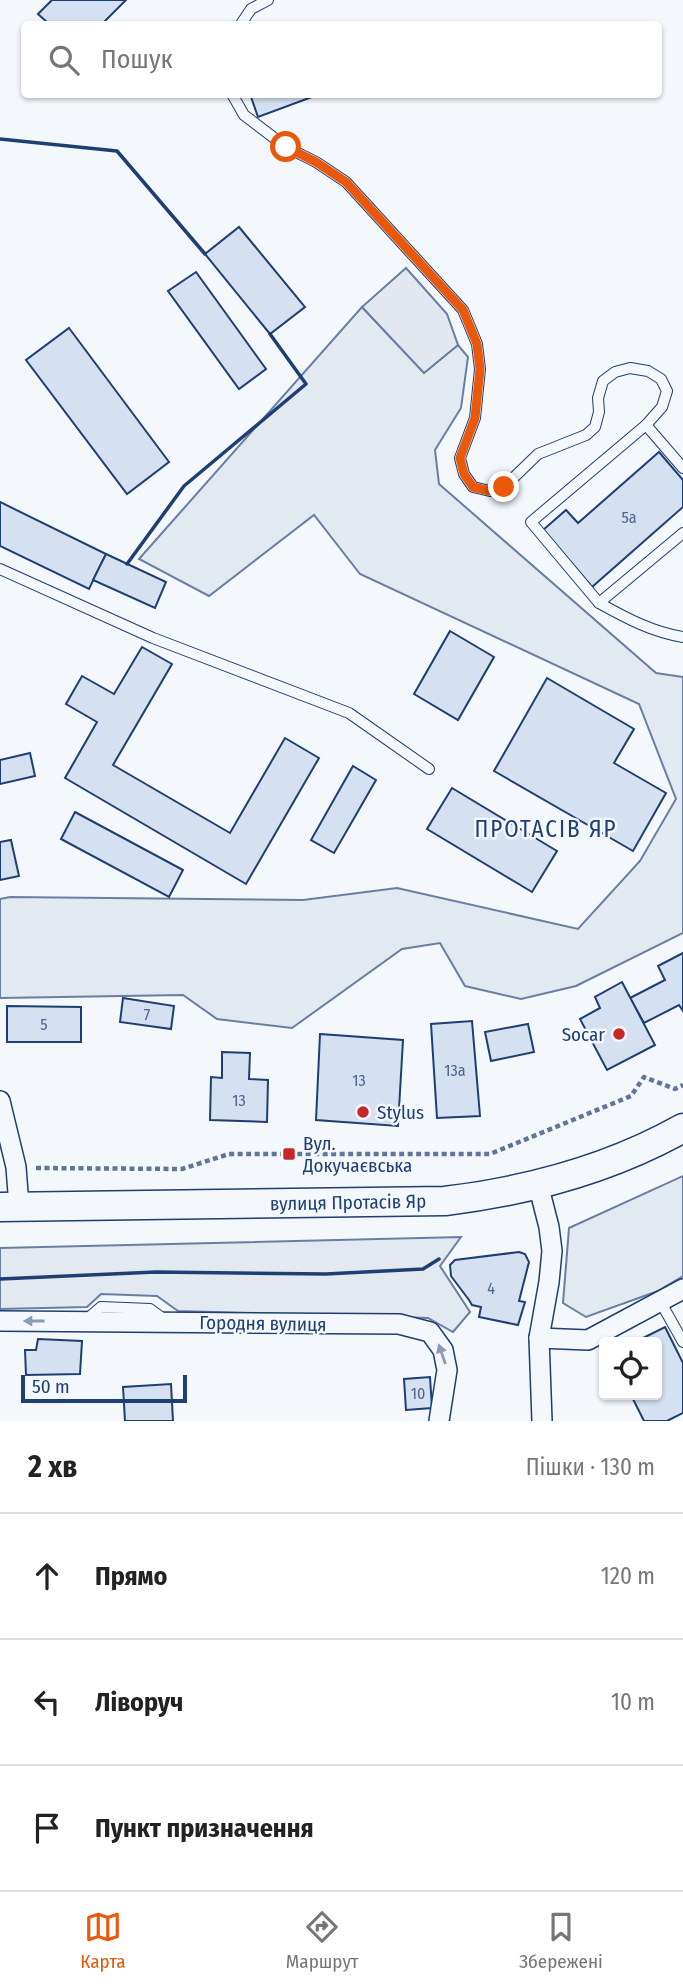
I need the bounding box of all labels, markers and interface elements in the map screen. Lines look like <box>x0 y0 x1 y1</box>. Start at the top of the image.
search box <box>21 21 662 98</box>
icon: search <box>45 41 83 79</box>
text: Пошук <box>101 44 173 75</box>
route start <box>270 131 301 162</box>
route end <box>488 471 519 502</box>
house number: 5а <box>621 508 637 527</box>
district label: ПРОТАСІВ ЯР <box>474 815 618 843</box>
house number: 7 <box>144 1005 151 1024</box>
house number: 5 <box>40 1015 48 1034</box>
place label: Socar <box>562 1023 605 1046</box>
marker: Socar <box>611 1026 627 1042</box>
house number: 13а <box>444 1061 466 1080</box>
house number: 13 <box>352 1071 366 1090</box>
house number: 13 <box>232 1091 246 1110</box>
place label: Stylus <box>377 1101 424 1124</box>
marker: Stylus <box>355 1104 371 1120</box>
place label: Вул. Докучаєвська <box>302 1132 412 1177</box>
marker: Вул. Докучаєвська <box>281 1146 297 1162</box>
street label: вулиця Протасів Яр <box>270 1190 426 1215</box>
house number: 4 <box>487 1279 495 1298</box>
street label: Городня вулиця <box>199 1311 327 1336</box>
one-way arrow <box>22 1315 44 1327</box>
map controls <box>599 1337 662 1400</box>
button: locate <box>599 1337 662 1400</box>
one-way arrow <box>436 1344 447 1365</box>
scale bar <box>21 1372 187 1404</box>
text: 50 m <box>32 1375 70 1398</box>
house number: 10 <box>411 1384 425 1403</box>
text: 2 хв <box>28 1449 77 1485</box>
text: Пішки · 130 m <box>526 1453 655 1481</box>
icon: ahead <box>28 1557 66 1595</box>
text: Прямо <box>95 1561 167 1592</box>
text: 120 m <box>601 1562 655 1590</box>
icon: left <box>28 1683 66 1721</box>
text: Ліворуч <box>95 1687 183 1718</box>
text: 10 m <box>611 1688 655 1716</box>
icon: arrive <box>28 1809 66 1847</box>
text: Пункт призначення <box>95 1813 314 1844</box>
tab: Карта <box>80 1908 126 1973</box>
tab: Маршрут <box>286 1908 359 1973</box>
tab: Збережені <box>519 1908 603 1973</box>

